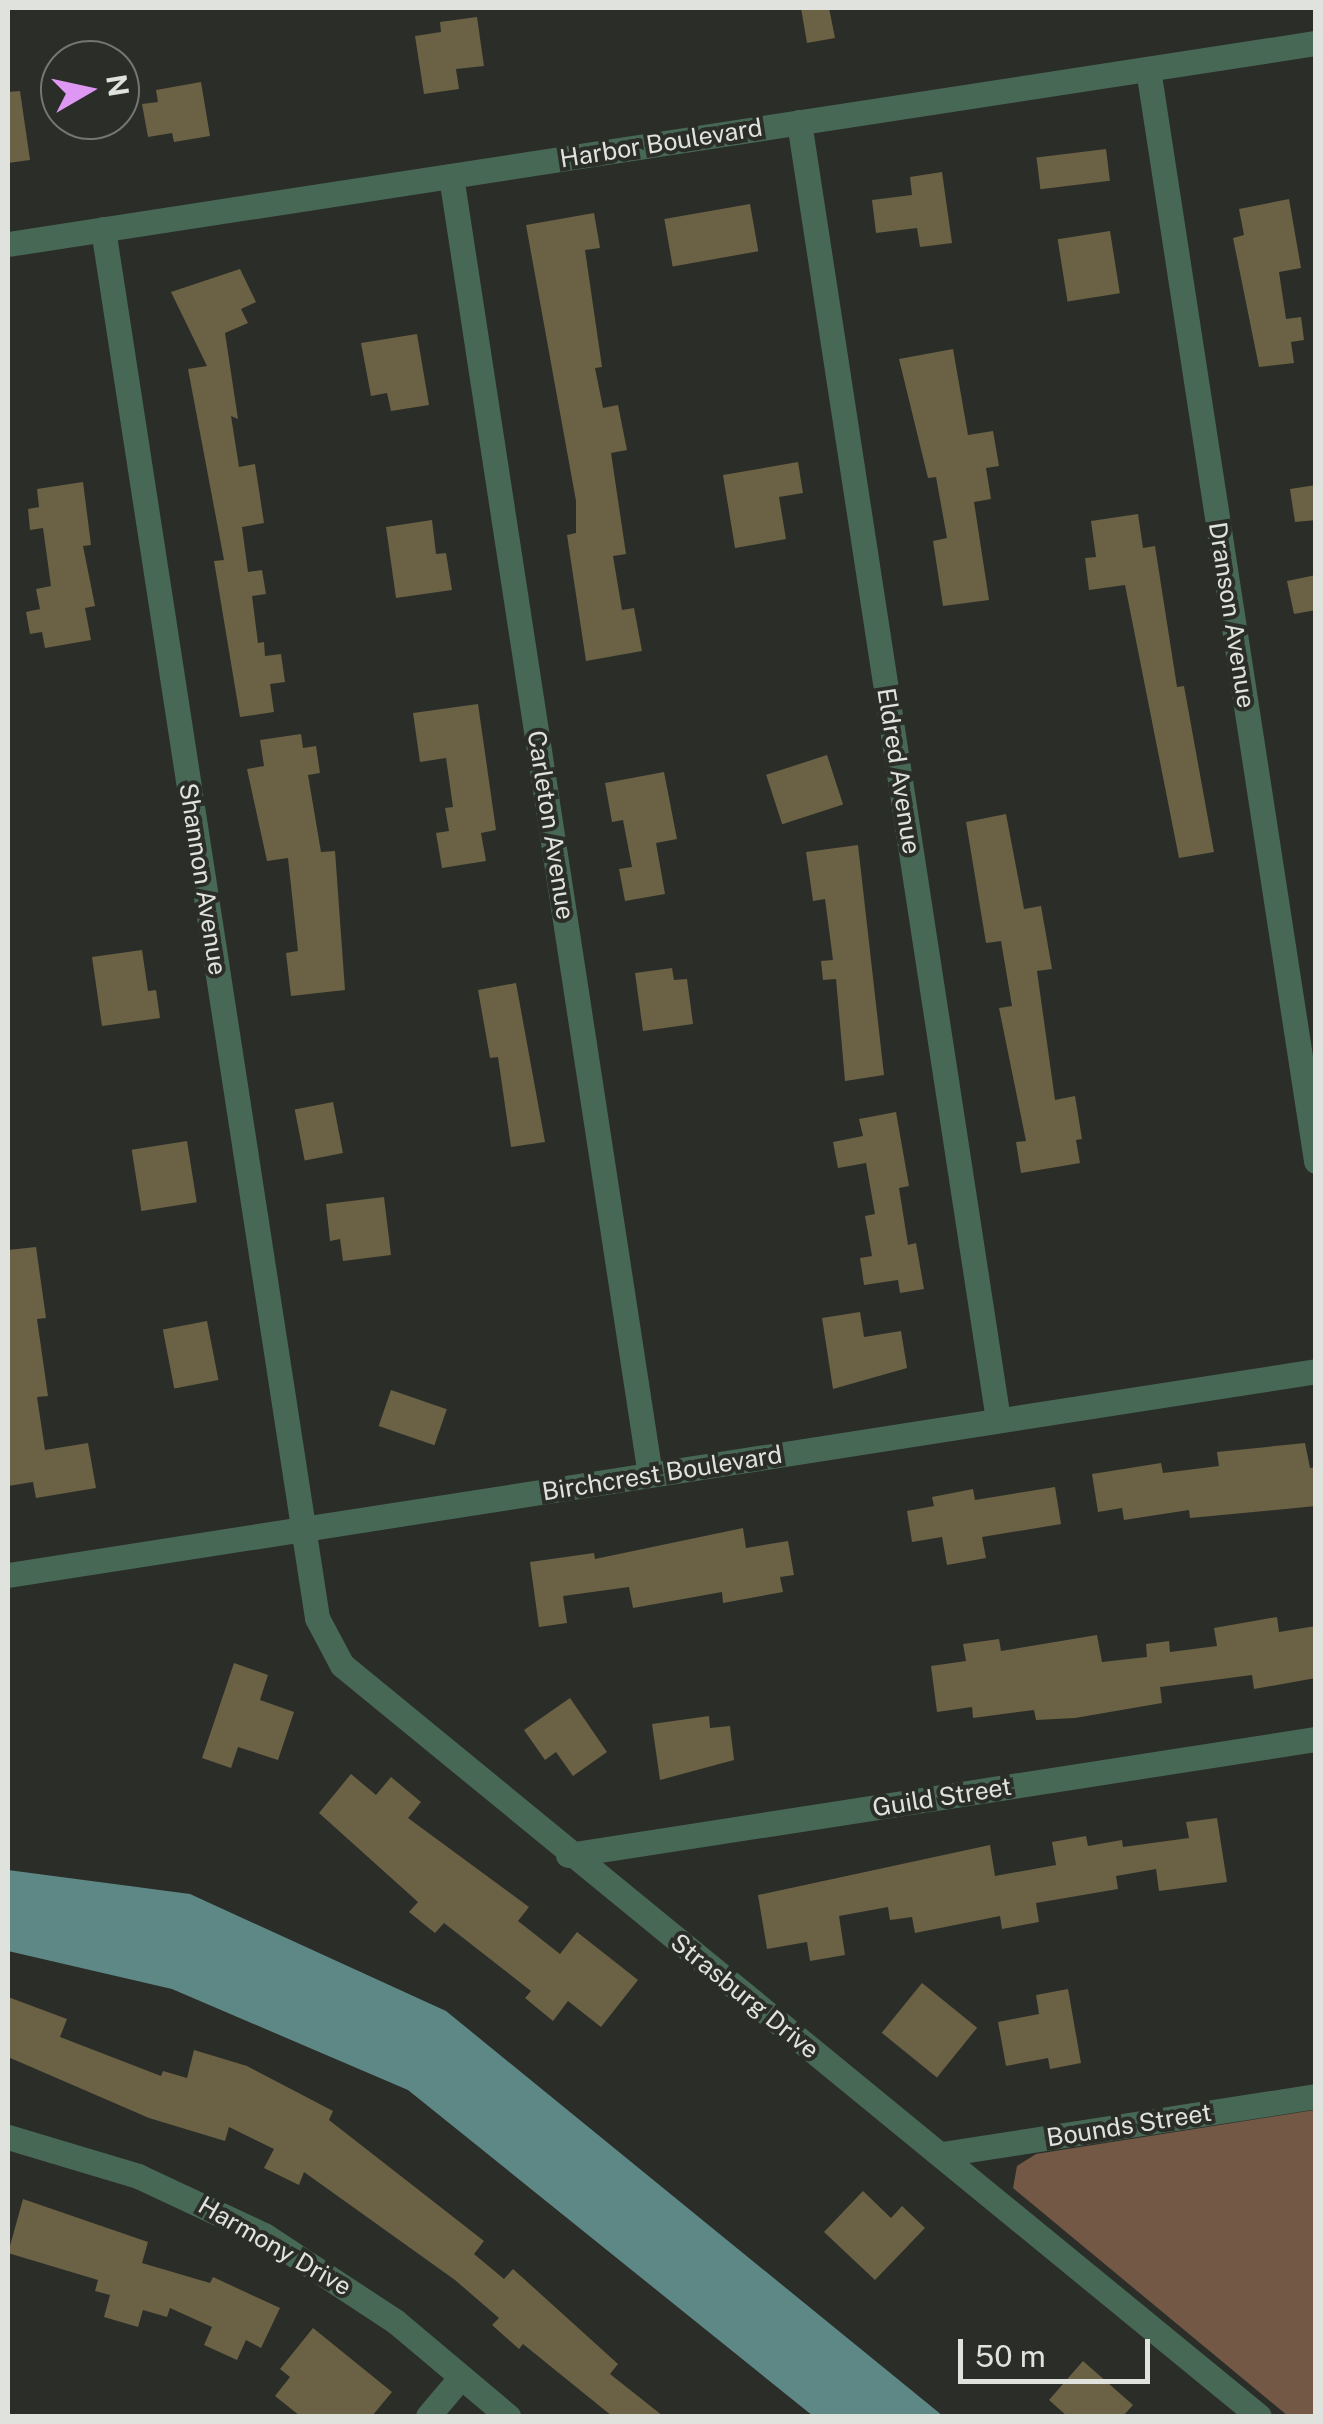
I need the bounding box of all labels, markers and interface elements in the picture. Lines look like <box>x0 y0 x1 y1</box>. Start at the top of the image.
north arrow <box>40 40 140 140</box>
text: N <box>100 72 136 99</box>
street label: Harbor Boulevard <box>558 112 764 174</box>
street label: Dranson Avenue <box>1202 520 1262 710</box>
street label: Eldred Avenue <box>871 686 927 856</box>
street label: Carleton Avenue <box>521 728 581 922</box>
street label: Shannon Avenue <box>173 781 233 977</box>
street label: Birchcrest Boulevard <box>540 1439 784 1507</box>
street label: Guild Street <box>870 1771 1014 1823</box>
street label: Strasburg Drive <box>665 1927 825 2065</box>
street label: Bounds Street <box>1044 2097 1214 2153</box>
street label: Harmony Drive <box>193 2190 357 2302</box>
scale bar <box>963 2319 1156 2381</box>
text: 50 m <box>975 2338 1046 2374</box>

